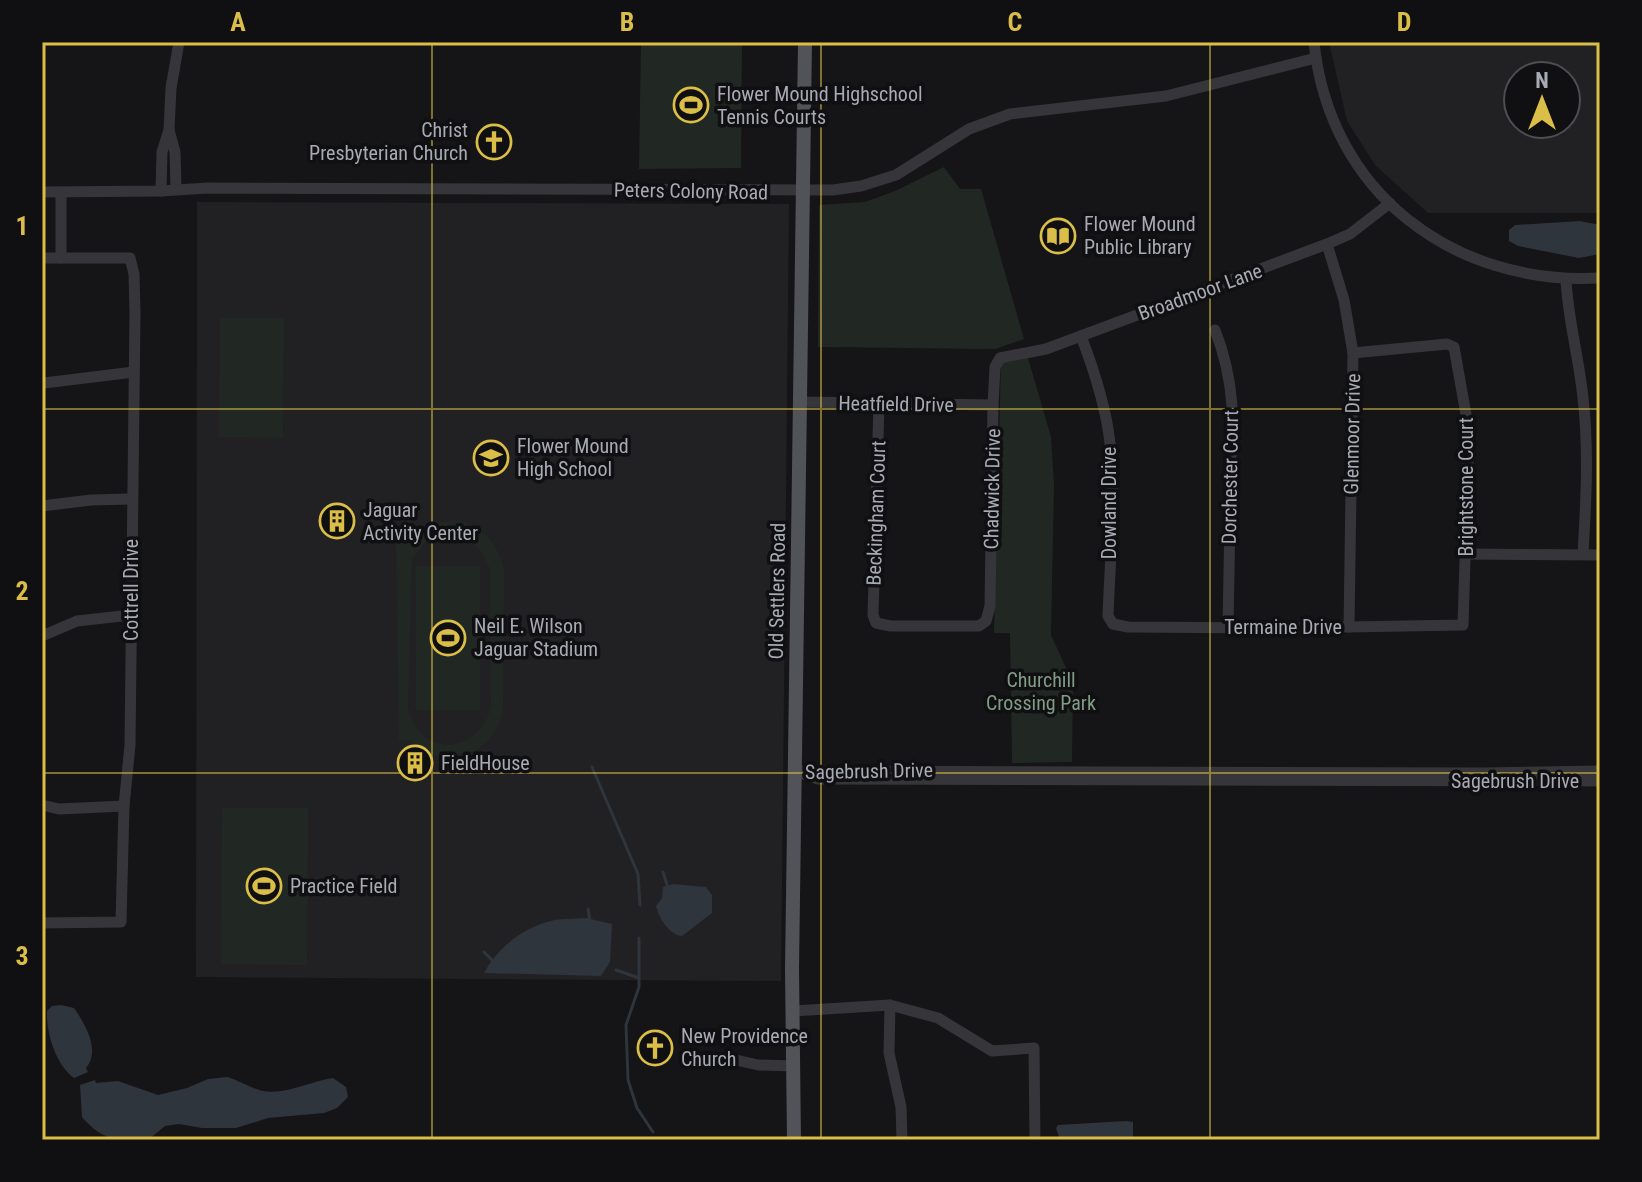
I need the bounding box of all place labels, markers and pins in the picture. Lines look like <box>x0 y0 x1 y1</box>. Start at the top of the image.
place label: Flower Mound Highschool Tennis Courts <box>717 82 923 129</box>
sports icon: Flower Mound Highschool Tennis Courts <box>672 86 710 124</box>
place label: Christ Presbyterian Church <box>309 118 468 165</box>
church icon: Christ Presbyterian Church <box>475 123 513 161</box>
place label: Flower Mound Public Library <box>1084 212 1196 259</box>
library icon: Flower Mound Public Library <box>1039 217 1077 255</box>
place label: Flower Mound High School <box>517 434 629 481</box>
school or university icon: Flower Mound High School <box>472 439 510 477</box>
place label: Jaguar Activity Center <box>363 498 478 545</box>
building icon: Jaguar Activity Center <box>318 502 356 540</box>
place label: Neil E. Wilson Jaguar Stadium <box>474 614 598 661</box>
sports icon: Neil E. Wilson Jaguar Stadium <box>429 619 467 657</box>
building icon: FieldHouse <box>396 744 434 782</box>
place label: FieldHouse <box>441 751 530 775</box>
sports icon: Practice Field <box>245 867 283 905</box>
place label: Practice Field <box>290 874 397 898</box>
place label: New Providence Church <box>681 1024 808 1071</box>
church icon: New Providence Church <box>636 1029 674 1067</box>

